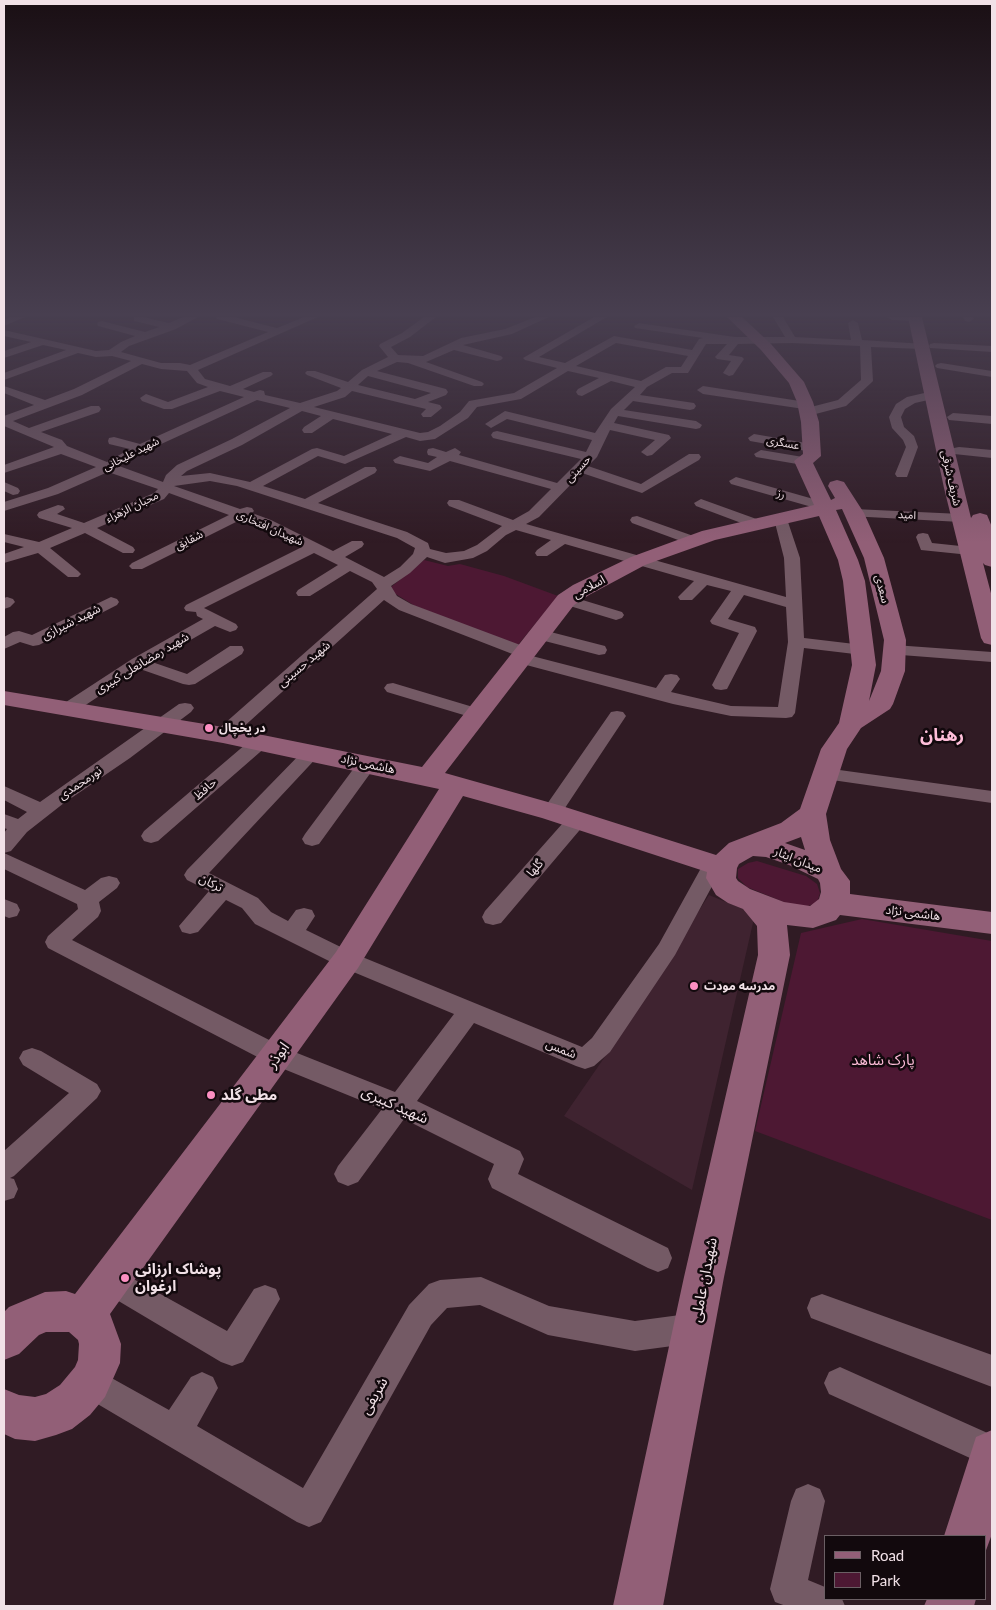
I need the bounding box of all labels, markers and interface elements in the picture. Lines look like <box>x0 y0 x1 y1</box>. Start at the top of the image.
street label: شهید علیخانی <box>101 434 161 474</box>
street label: عسگری <box>766 434 800 452</box>
street label: شریف شرقی <box>938 449 964 507</box>
street label: حسینی <box>562 453 594 485</box>
street label: رز <box>775 487 787 501</box>
street label: محبان الزهراء <box>103 489 161 525</box>
street label: شهیدان افتخاری <box>235 507 305 549</box>
street label: امید <box>897 508 917 522</box>
street label: شقایق <box>173 528 205 552</box>
street label: اسلامی <box>570 572 608 602</box>
street label: سعدی <box>872 573 892 605</box>
street label: شهید شیرازی <box>39 601 103 643</box>
street label: شهید رمضانعلی کبیری <box>92 629 192 697</box>
street label: شهید حسینی <box>275 638 333 690</box>
place label: در یخچال <box>219 721 266 735</box>
marker: در یخچال <box>203 722 215 734</box>
district label: رهنان <box>920 724 964 746</box>
street label: هاشمی نژاد <box>340 751 396 777</box>
street label: نورمحمدی <box>56 763 104 803</box>
street label: حافظ <box>191 775 219 803</box>
street label: میدان ایثار <box>772 844 824 876</box>
street label: گلها <box>524 856 546 880</box>
street label: ترکان <box>197 871 225 895</box>
street label: هاشمی نژاد <box>885 903 941 923</box>
place label: مدرسه مودت <box>704 979 775 993</box>
marker: مدرسه مودت <box>688 980 700 992</box>
street label: شمس <box>544 1036 578 1062</box>
street label: ابوذر <box>263 1039 293 1071</box>
park label: پارک شاهد <box>851 1051 915 1069</box>
street label: شهید کبیری <box>359 1082 431 1128</box>
place label: مطی گلد <box>221 1086 277 1104</box>
marker: مطی گلد <box>205 1089 217 1101</box>
street label: شهیدان عاملی <box>687 1236 721 1324</box>
place label: پوشاک ارزانی ارغوان <box>135 1260 221 1295</box>
marker: پوشاک ارزانی ارغوان <box>119 1272 131 1284</box>
street label: شریفی <box>356 1374 392 1418</box>
legend <box>824 1535 986 1600</box>
text: Road <box>871 1546 904 1564</box>
text: Park <box>871 1571 900 1589</box>

